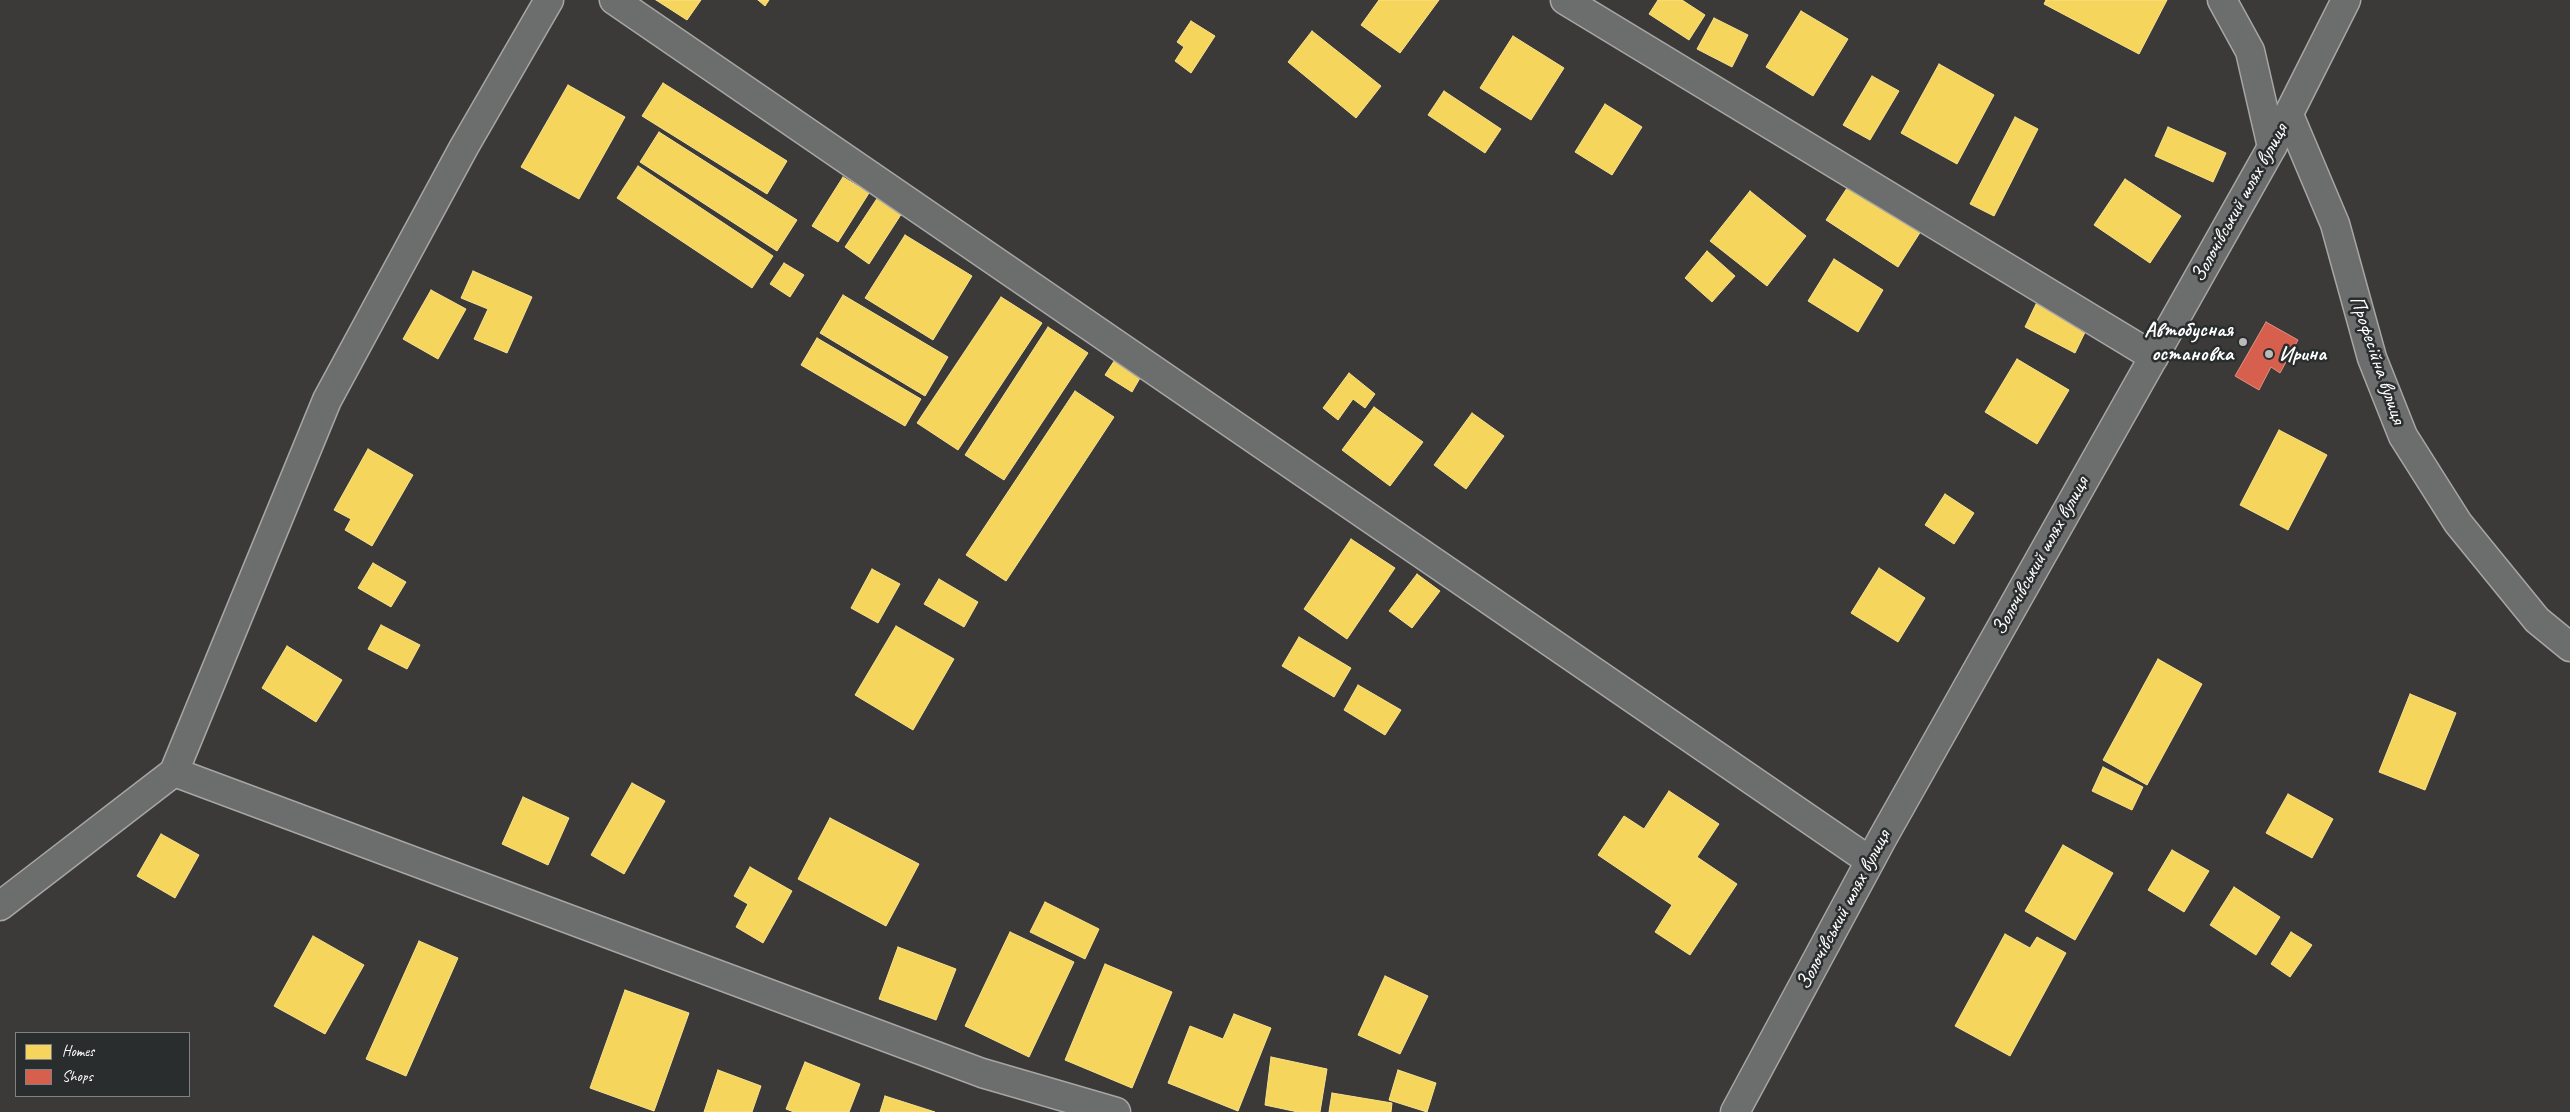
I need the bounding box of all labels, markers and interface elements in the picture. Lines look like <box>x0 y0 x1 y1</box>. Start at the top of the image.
street label: Золочівський шлях вулиця <box>2186 119 2294 287</box>
street label: Професійна вулиця <box>2343 293 2411 427</box>
place label: Автобусная остановка <box>2144 317 2233 367</box>
marker: Автобусная остановка <box>2237 336 2249 348</box>
place label: Ирина <box>2279 341 2326 367</box>
marker: Ирина <box>2263 348 2275 360</box>
street label: Золочівський шлях вулиця <box>1987 472 2095 640</box>
street label: Золочівський шлях вулиця <box>1791 826 1897 994</box>
legend <box>15 1032 190 1097</box>
text: Homes <box>62 1042 94 1061</box>
text: Shops <box>62 1067 93 1086</box>

